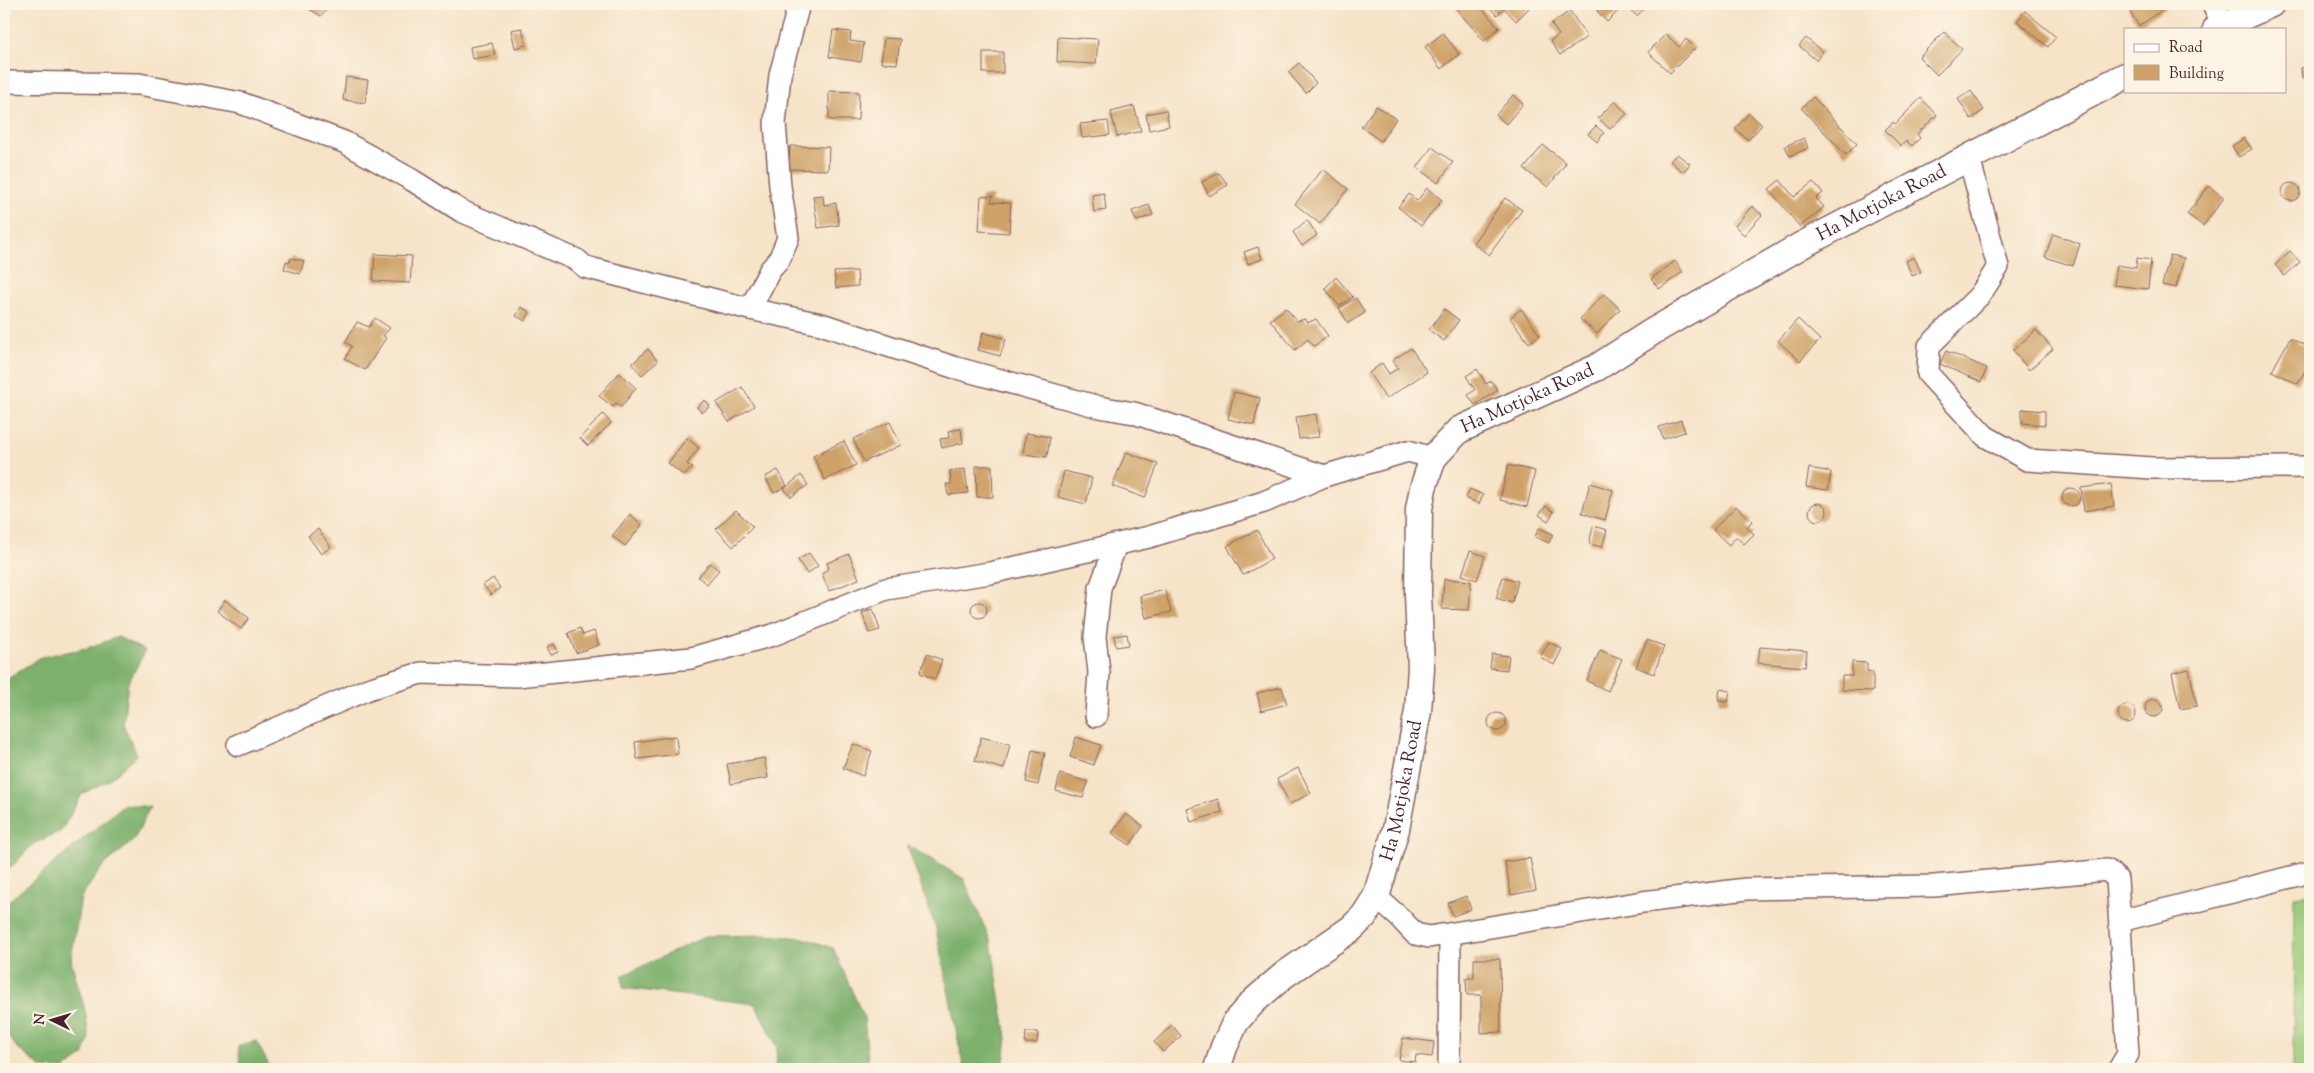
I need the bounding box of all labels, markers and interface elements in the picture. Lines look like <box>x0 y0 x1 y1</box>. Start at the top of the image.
legend <box>2124 28 2286 92</box>
text: Road <box>2169 38 2203 59</box>
text: Building <box>2169 64 2224 85</box>
street label: Ha Motjoka Road <box>1812 158 1952 249</box>
street label: Ha Motjoka Road <box>1457 357 1599 441</box>
street label: Ha Motjoka Road <box>1374 718 1430 865</box>
north arrow <box>28 996 78 1046</box>
text: N <box>31 1013 51 1025</box>

